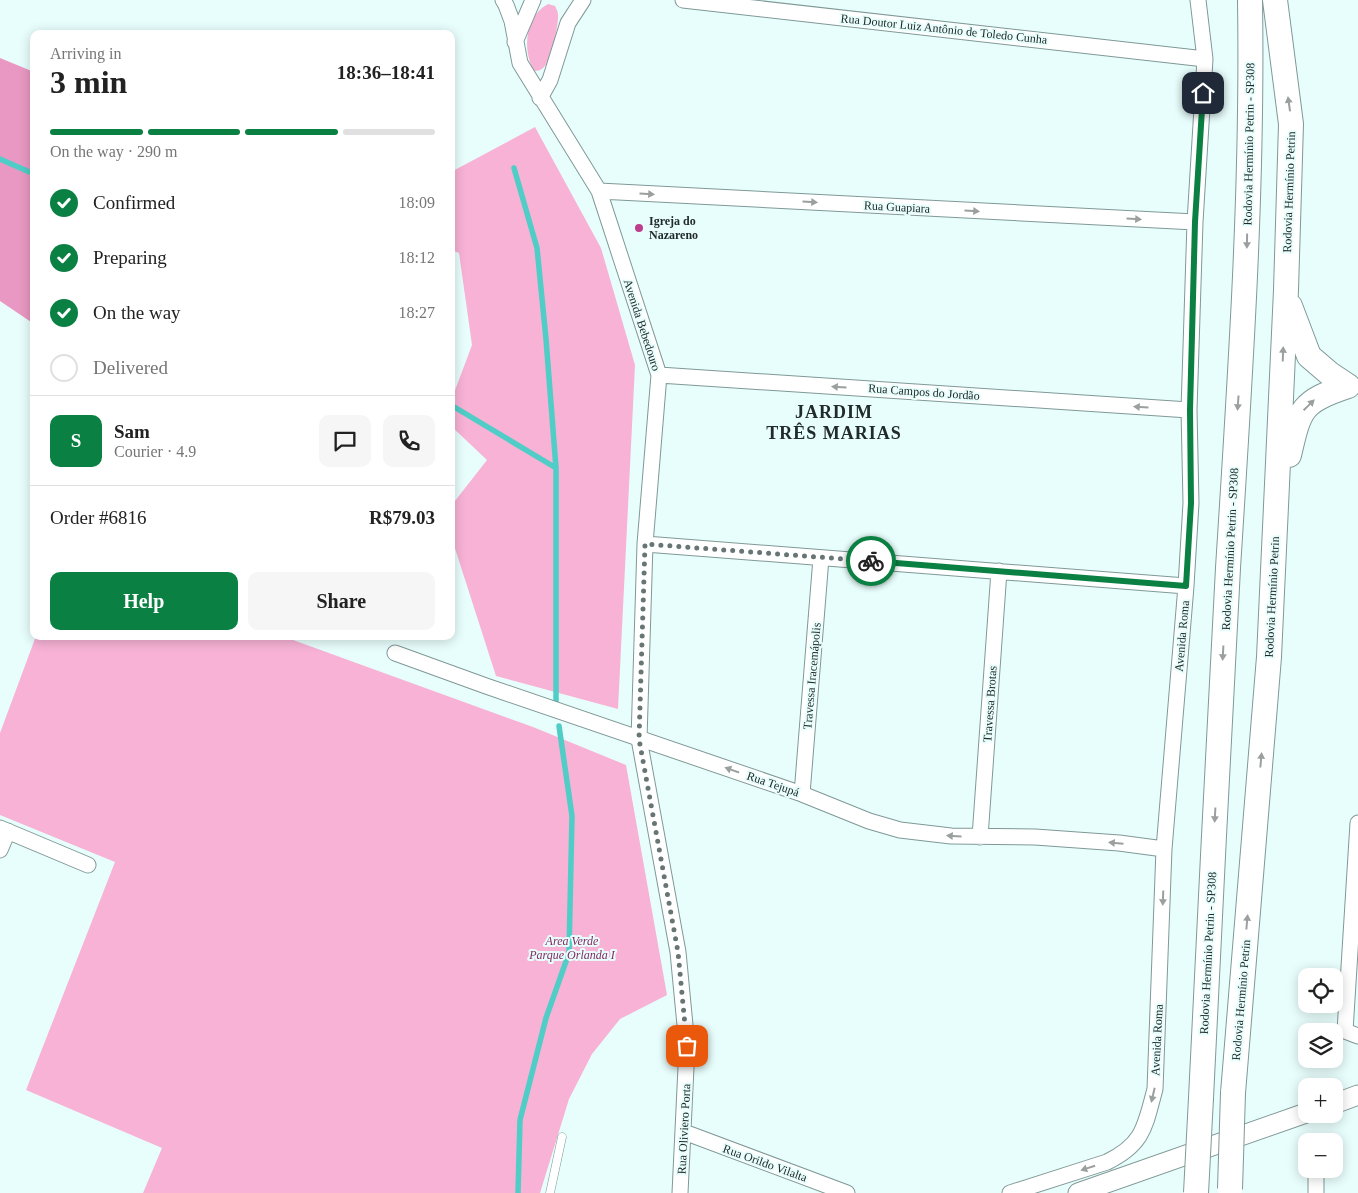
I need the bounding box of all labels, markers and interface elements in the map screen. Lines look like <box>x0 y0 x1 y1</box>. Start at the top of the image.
street label: Rua Doutor Luiz Antônio de Toledo Cunha <box>840 11 1049 47</box>
text: Arriving in <box>50 45 122 62</box>
text: 18:36–18:41 <box>337 62 435 83</box>
street label: Rodovia Hermínio Petrin - SP308 <box>1241 63 1257 225</box>
text: 3 min <box>50 64 127 100</box>
pin <box>1182 72 1224 114</box>
icon: home <box>1189 79 1217 107</box>
one-way arrow <box>1284 96 1292 112</box>
street label: Rodovia Hermínio Petrin <box>1280 131 1298 253</box>
text: On the way · 290 m <box>50 143 178 160</box>
icon: check <box>50 189 78 217</box>
one-way arrow <box>640 190 656 198</box>
text: Confirmed <box>93 192 175 213</box>
text: 18:09 <box>399 194 435 211</box>
street label: Rua Guapiara <box>864 198 931 216</box>
one-way arrow <box>802 199 818 207</box>
one-way arrow <box>964 207 980 215</box>
place label: Igreja do Nazareno <box>649 214 698 242</box>
one-way arrow <box>1127 215 1143 223</box>
marker: Igreja do Nazareno <box>633 222 645 234</box>
one-way arrow <box>1243 233 1251 249</box>
icon: check <box>50 244 78 272</box>
text: Preparing <box>93 247 167 268</box>
text: 18:12 <box>399 249 435 266</box>
street label: Avenida Bebedouro <box>621 277 663 373</box>
icon: check <box>50 299 78 327</box>
text: On the way <box>93 302 181 323</box>
text: 18:27 <box>399 304 435 321</box>
one-way arrow <box>1279 345 1287 361</box>
text: Delivered <box>93 357 168 378</box>
street label: Rua Campos do Jordão <box>868 381 980 403</box>
one-way arrow <box>831 382 847 390</box>
one-way arrow <box>1234 396 1242 412</box>
one-way arrow <box>1303 400 1315 411</box>
district label: JARDIM TRÊS MARIAS <box>766 402 902 443</box>
one-way arrow <box>1133 402 1149 410</box>
button: chat <box>319 415 371 467</box>
button: phone <box>383 415 435 467</box>
text: Sam <box>114 421 150 442</box>
text: S <box>71 430 81 451</box>
text: Courier · 4.9 <box>114 443 196 460</box>
street label: Rodovia Hermínio Petrin - SP308 <box>1219 467 1241 631</box>
text: Order #6816 <box>50 507 147 528</box>
text: R$79.03 <box>369 507 435 528</box>
courier <box>846 536 896 586</box>
street label: Rodovia Hermínio Petrin <box>1262 536 1282 658</box>
icon: bike <box>857 547 885 575</box>
button: Help <box>50 572 238 630</box>
button: Share <box>248 572 435 630</box>
street label: Avenida Roma <box>1172 599 1192 672</box>
street label: Travessa Iracemápolis <box>800 622 824 730</box>
one-way arrow <box>1219 645 1227 661</box>
street label: Travessa Brotas <box>980 665 1000 743</box>
one-way arrow <box>1257 752 1265 768</box>
one-way arrow <box>724 766 739 774</box>
street label: Rua Tejupá <box>745 768 802 800</box>
one-way arrow <box>1211 808 1219 824</box>
one-way arrow <box>945 831 961 839</box>
one-way arrow <box>1108 838 1124 846</box>
street label: Rodovia Hermínio Petrin - SP308 <box>1197 871 1219 1035</box>
one-way arrow <box>1158 890 1166 906</box>
one-way arrow <box>1244 914 1252 930</box>
park label: Area Verde Parque Orlanda I <box>528 934 616 962</box>
street label: Rodovia Hermínio Petrin <box>1229 939 1253 1061</box>
map controls <box>1298 968 1343 1178</box>
button: locate <box>1298 968 1343 1013</box>
street label: Avenida Roma <box>1148 1003 1166 1076</box>
button: layers <box>1298 1023 1343 1068</box>
pin <box>666 1025 708 1067</box>
icon: bag <box>673 1032 701 1060</box>
button: + <box>1298 1078 1343 1123</box>
street label: Rua Oliviero Porta <box>675 1083 693 1175</box>
one-way arrow <box>1149 1087 1157 1102</box>
button: − <box>1298 1133 1343 1178</box>
street label: Rua Orildo Vilalta <box>721 1141 810 1185</box>
one-way arrow <box>1080 1164 1095 1172</box>

